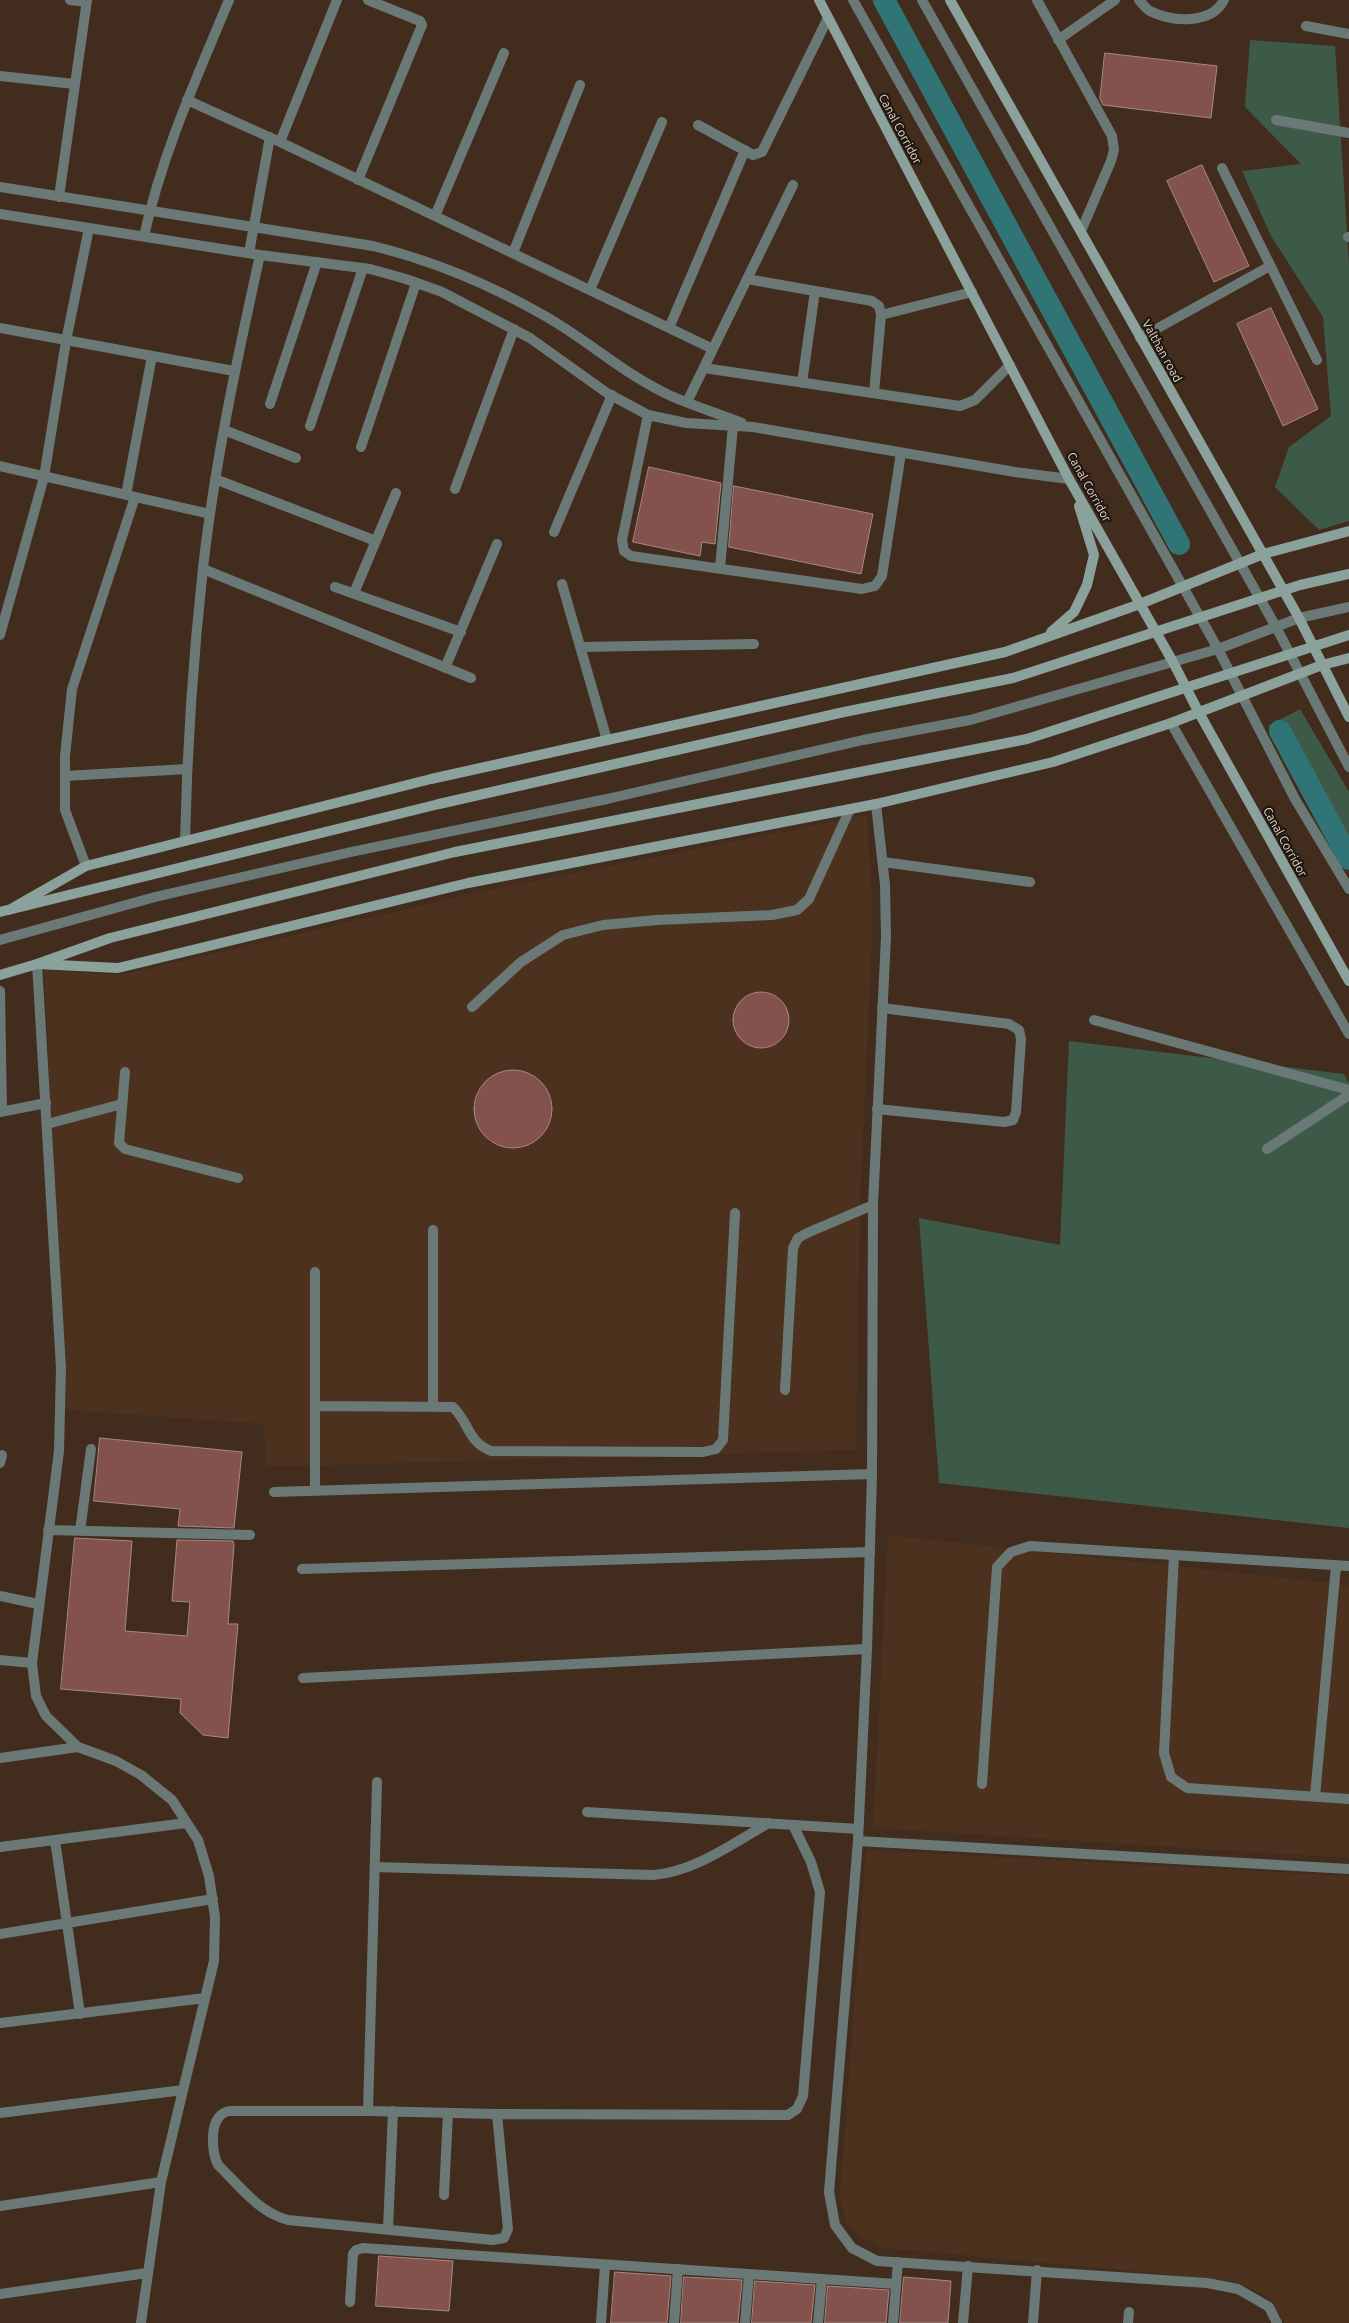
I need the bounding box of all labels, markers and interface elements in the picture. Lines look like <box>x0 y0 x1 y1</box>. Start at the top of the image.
street label: Canal Corridor <box>875 91 925 167</box>
street label: Valthan road <box>1139 317 1185 385</box>
street label: Canal Corridor <box>1064 450 1114 524</box>
street label: Canal Corridor <box>1260 805 1310 879</box>

